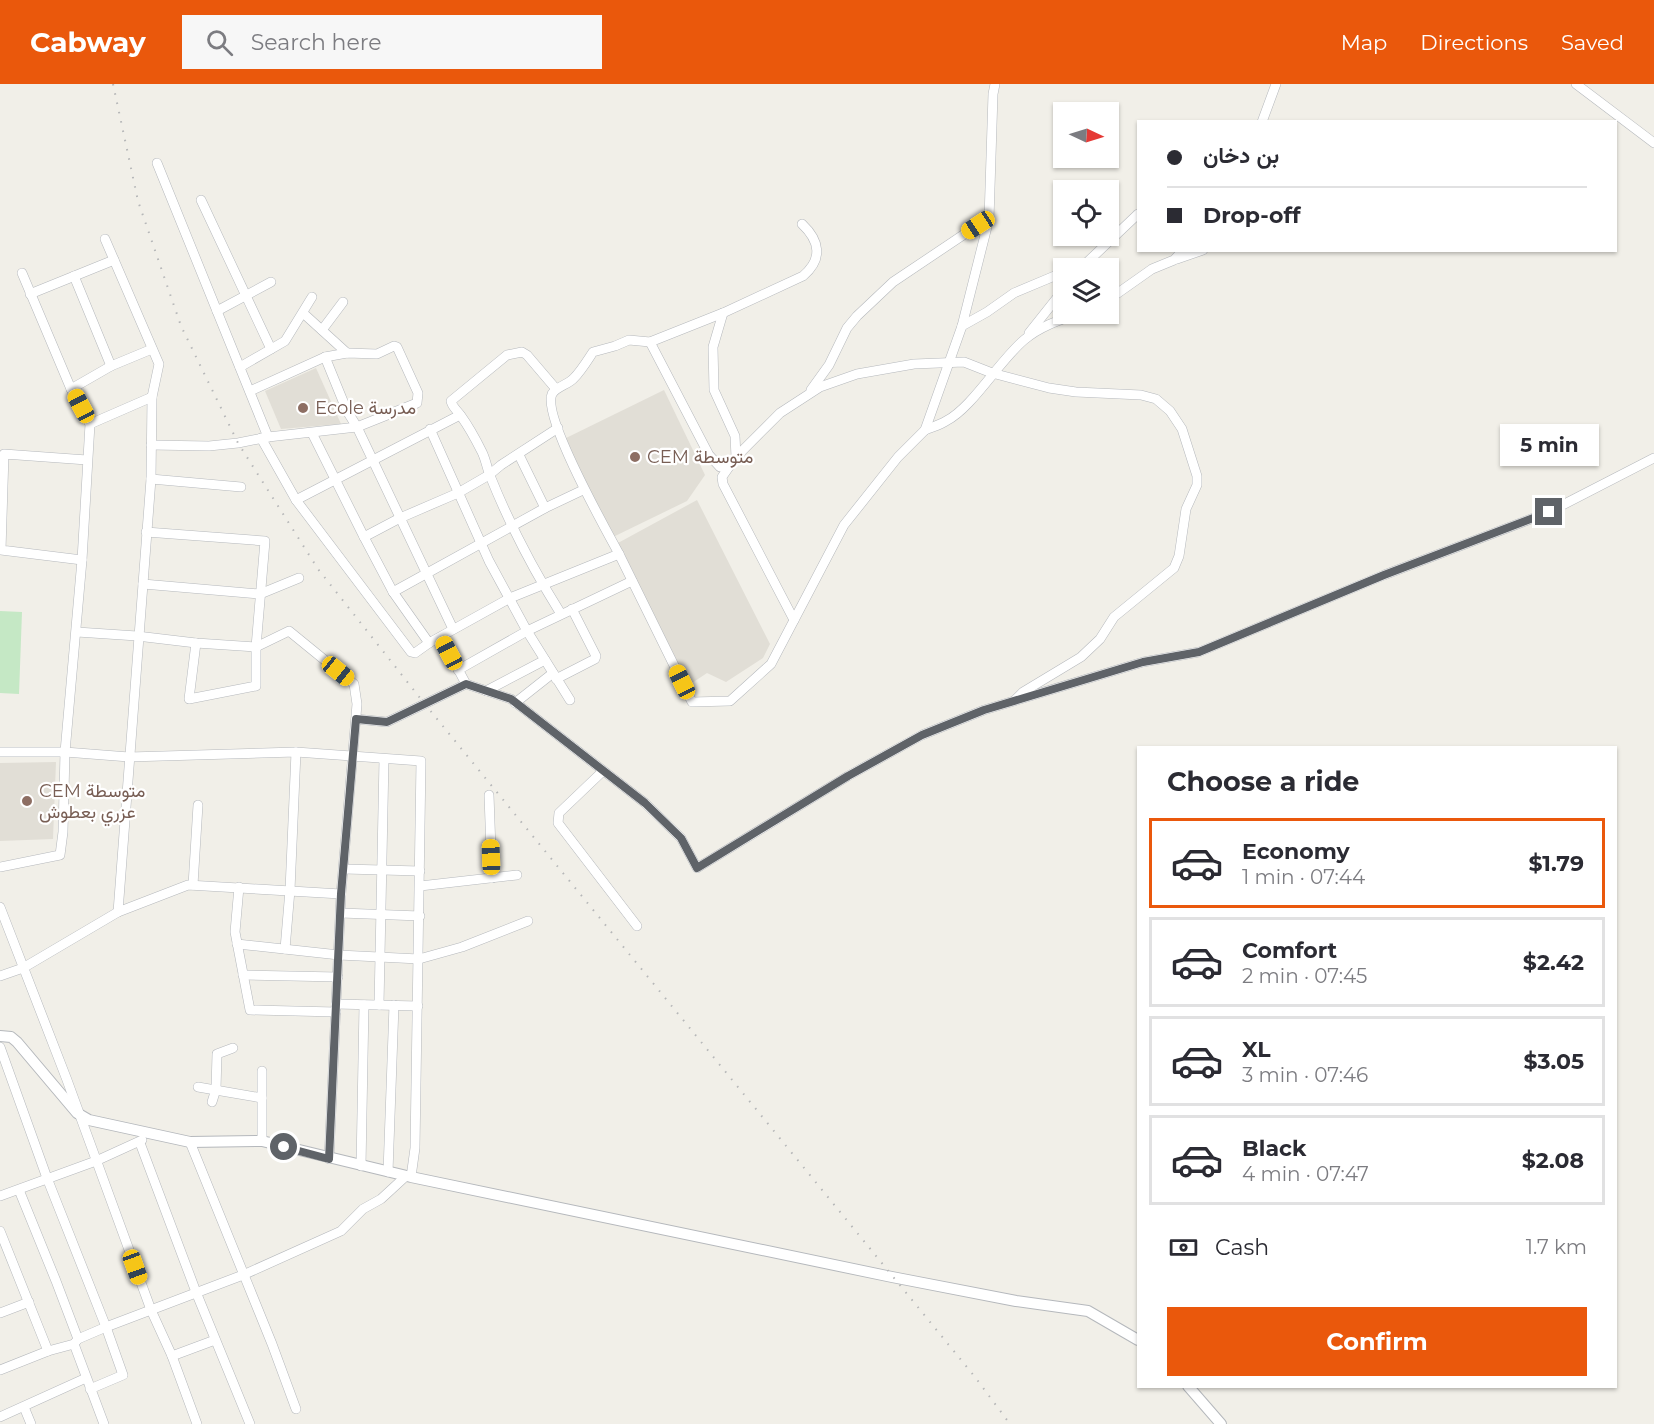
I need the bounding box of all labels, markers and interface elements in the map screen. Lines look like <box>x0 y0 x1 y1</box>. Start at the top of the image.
search box <box>182 15 602 69</box>
text: Cabway <box>30 25 146 59</box>
icon: search <box>203 26 236 59</box>
text: Search here <box>251 29 382 56</box>
text: Map <box>1341 30 1387 55</box>
text: Directions <box>1420 30 1528 55</box>
text: Saved <box>1561 30 1624 55</box>
north arrow <box>1053 102 1119 168</box>
map controls <box>1053 102 1119 324</box>
text: بن دخان <box>1203 142 1279 169</box>
button: locate <box>1053 180 1119 246</box>
text: Drop-off <box>1203 202 1301 229</box>
car <box>958 208 998 242</box>
button: layers <box>1053 258 1119 324</box>
car <box>65 386 97 426</box>
place label: Ecole مدرسة <box>315 397 416 419</box>
marker: Ecole مدرسة <box>296 401 310 415</box>
callout: 5 min <box>1500 425 1598 467</box>
text: 5 min <box>1520 433 1579 457</box>
place label: CEM متوسطة <box>647 446 753 468</box>
marker: CEM متوسطة <box>628 450 642 464</box>
route end <box>1535 498 1562 525</box>
car <box>433 633 465 673</box>
car <box>318 653 358 689</box>
car <box>666 662 698 702</box>
text: Choose a ride <box>1167 765 1359 798</box>
place label: CEM متوسطة عزري بعطوش <box>39 780 145 827</box>
marker: CEM متوسطة عزري بعطوش <box>20 794 34 808</box>
icon: car <box>1170 836 1224 890</box>
text: Economy <box>1242 838 1350 865</box>
car <box>481 839 501 875</box>
text: $1.79 <box>1529 850 1584 877</box>
text: 1 min · 07:44 <box>1242 865 1365 889</box>
icon: car <box>1170 935 1224 989</box>
text: Comfort <box>1242 937 1337 964</box>
text: $2.42 <box>1523 949 1584 976</box>
text: 2 min · 07:45 <box>1242 964 1367 988</box>
icon: car <box>1170 1034 1224 1088</box>
text: XL <box>1242 1036 1271 1063</box>
text: $3.05 <box>1524 1048 1584 1075</box>
text: 3 min · 07:46 <box>1242 1063 1368 1087</box>
route start <box>270 1133 297 1160</box>
icon: car <box>1170 1133 1224 1187</box>
text: Black <box>1242 1135 1306 1162</box>
text: $2.08 <box>1522 1147 1584 1174</box>
text: 4 min · 07:47 <box>1242 1162 1369 1186</box>
icon: cash <box>1167 1231 1200 1264</box>
text: Cash <box>1215 1234 1269 1261</box>
text: 1.7 km <box>1526 1235 1587 1259</box>
car <box>120 1247 150 1287</box>
button: Confirm <box>1167 1307 1587 1376</box>

